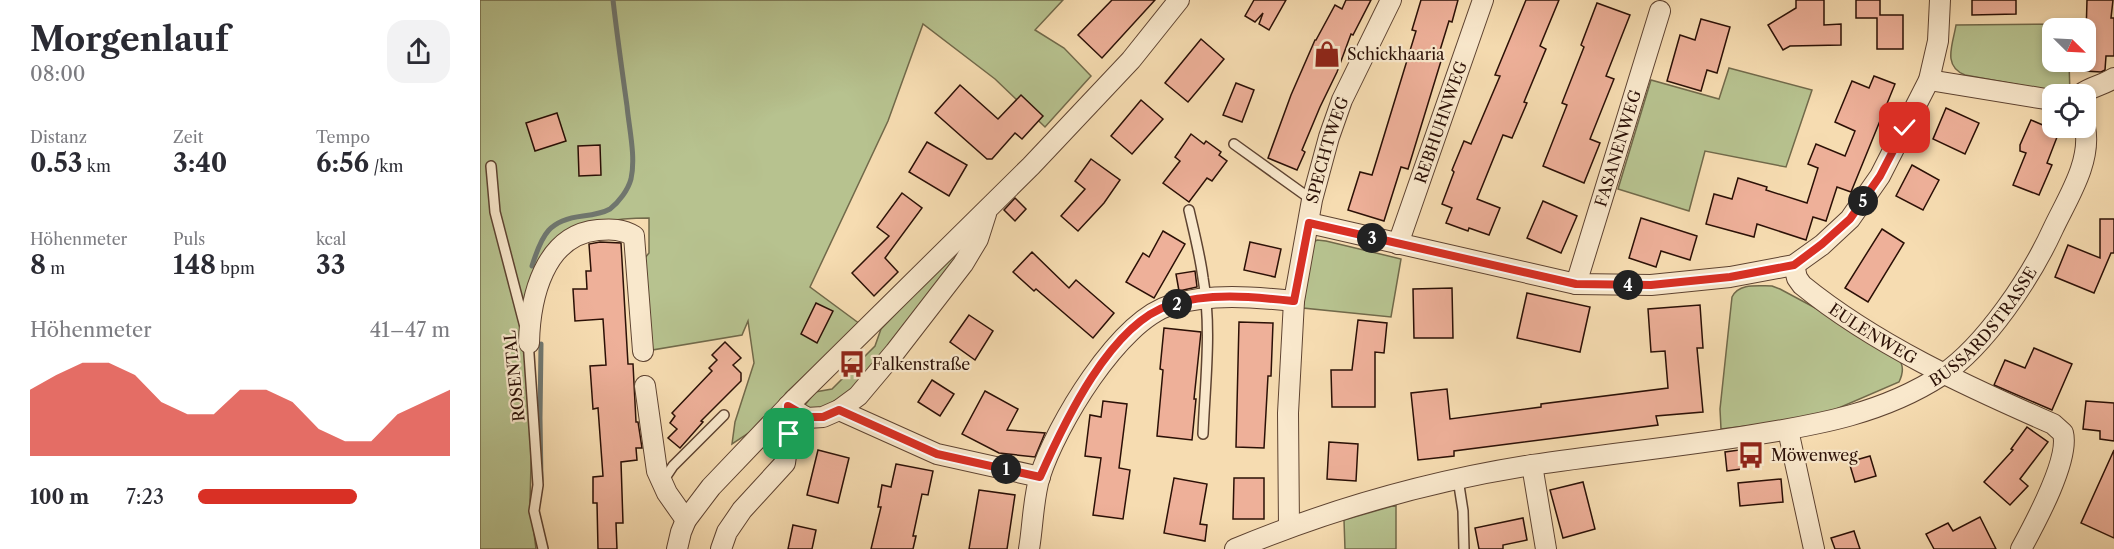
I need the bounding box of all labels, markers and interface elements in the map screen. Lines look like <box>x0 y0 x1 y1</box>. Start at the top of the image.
north arrow <box>2042 18 2096 72</box>
map controls <box>2042 18 2096 138</box>
text: Morgenlauf <box>30 19 229 60</box>
button: share <box>387 20 450 83</box>
shop icon: Schickhaaria <box>1312 39 1342 69</box>
place label: Schickhaaria <box>1347 44 1445 64</box>
street label: REBHUHNWEG <box>1410 58 1471 186</box>
text: 08:00 <box>30 62 86 86</box>
button: locate <box>2042 84 2096 138</box>
street label: FASANENWEG <box>1590 87 1645 209</box>
street label: SPECHTWEG <box>1302 94 1352 206</box>
pin <box>1879 102 1930 153</box>
icon: check <box>1888 111 1921 144</box>
text: Distanz <box>30 127 87 147</box>
text: Zeit <box>173 127 203 147</box>
text: Tempo <box>316 127 370 147</box>
text: 0.53 <box>30 147 83 179</box>
text: 3:40 <box>173 147 227 179</box>
text: 6:56 <box>316 147 369 179</box>
text: km <box>83 156 111 176</box>
text: /km <box>369 156 403 176</box>
pin: 5 <box>1848 186 1878 216</box>
text: 5 <box>1859 191 1867 211</box>
pin: 3 <box>1357 223 1387 253</box>
text: 3 <box>1367 228 1377 248</box>
text: Höhenmeter <box>30 229 127 249</box>
text: Puls <box>173 229 205 249</box>
text: kcal <box>316 229 346 249</box>
text: 8 <box>30 249 46 281</box>
text: 148 <box>173 249 216 281</box>
text: 33 <box>316 249 345 281</box>
text: m <box>46 258 65 278</box>
text: bpm <box>216 258 255 278</box>
street label: BUSSARDSTRASSE <box>1925 263 2041 391</box>
pin: 4 <box>1613 270 1643 300</box>
text: 4 <box>1623 275 1633 295</box>
pin: 2 <box>1162 289 1192 319</box>
text: 2 <box>1172 294 1182 314</box>
street label: EULENWEG <box>1825 299 1921 368</box>
text: Höhenmeter <box>30 318 152 342</box>
text: 41–47 m <box>370 318 450 342</box>
street label: ROSENTAL <box>499 329 529 423</box>
bus stop icon: Falkenstraße <box>837 349 867 379</box>
place label: Falkenstraße <box>872 354 970 374</box>
pin <box>763 408 814 459</box>
icon: arrive <box>772 417 805 450</box>
bus stop icon: Möwenweg <box>1736 440 1766 470</box>
place label: Möwenweg <box>1771 445 1858 465</box>
pin: 1 <box>991 454 1021 484</box>
text: 1 <box>1002 459 1010 479</box>
text: 100 m <box>30 485 89 509</box>
text: 7:23 <box>126 485 164 509</box>

